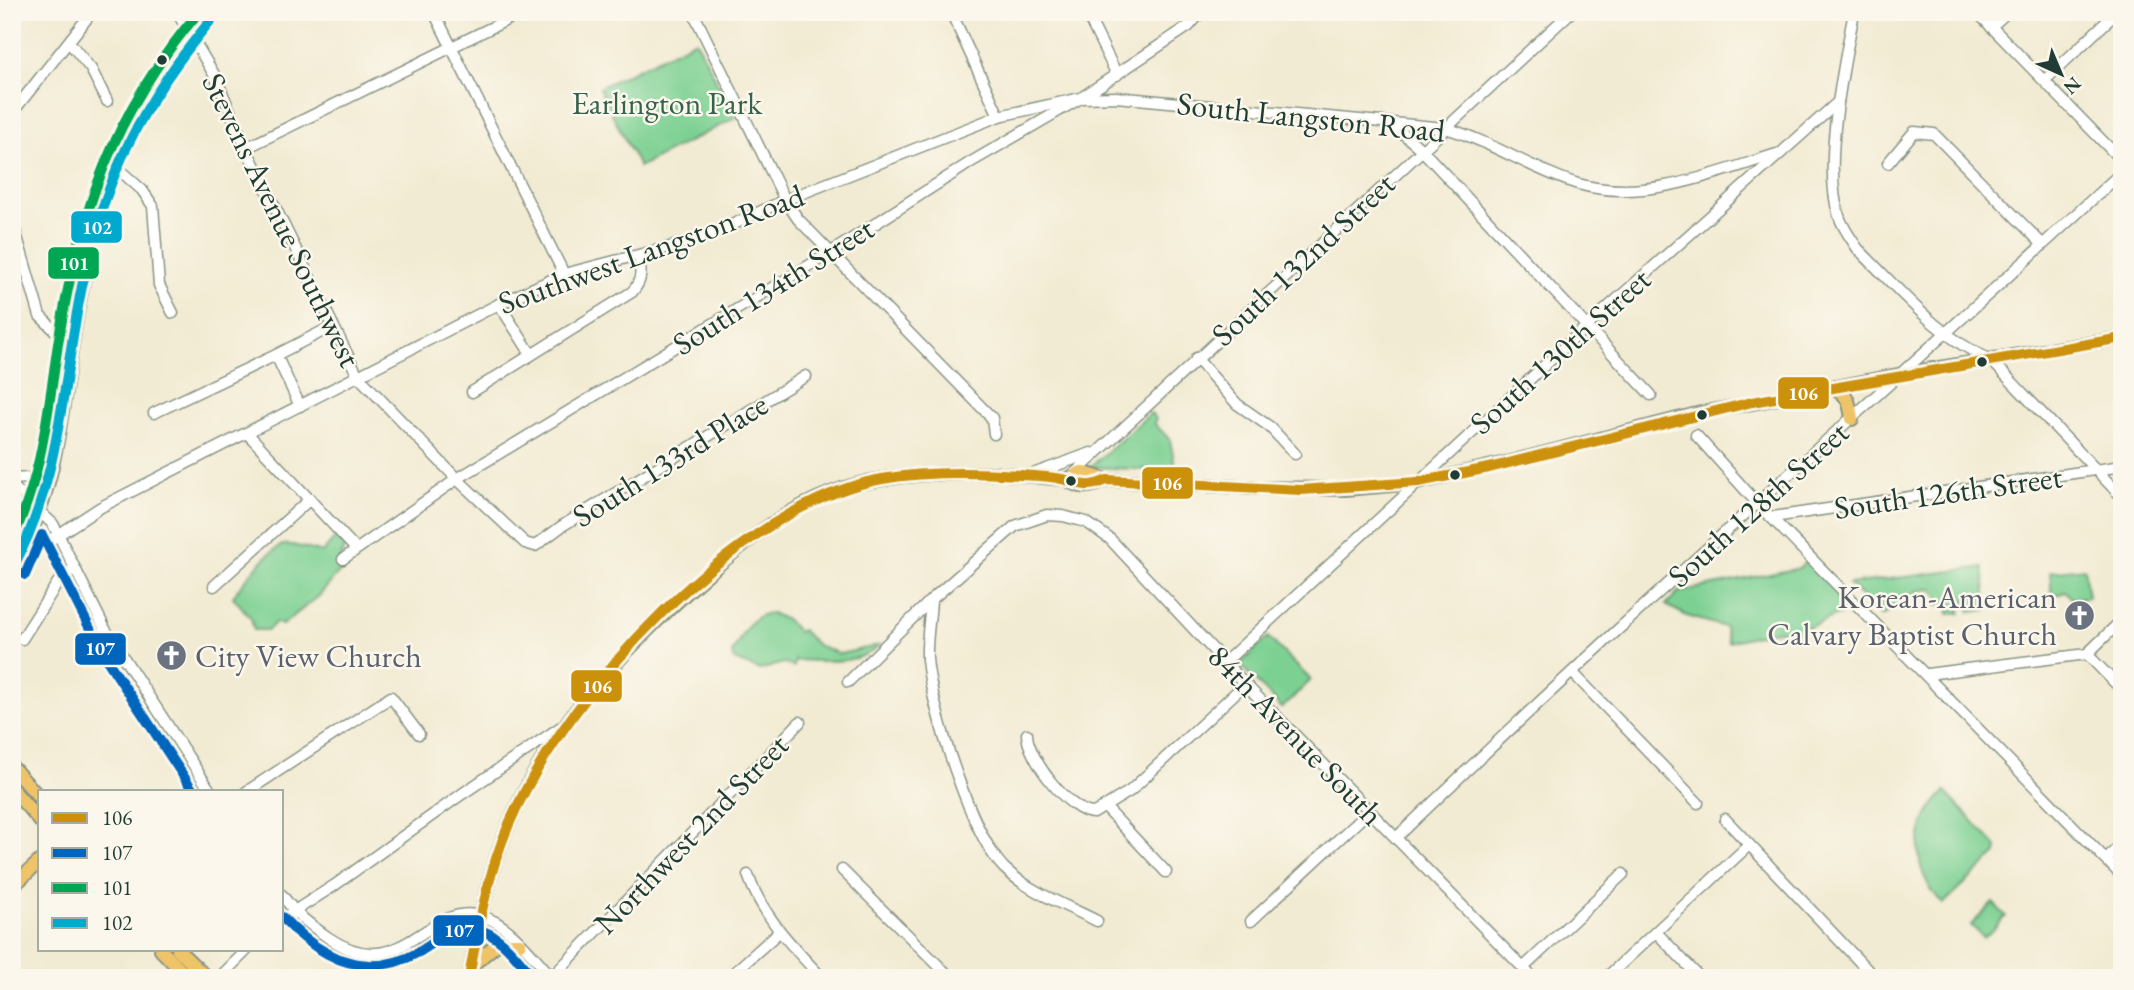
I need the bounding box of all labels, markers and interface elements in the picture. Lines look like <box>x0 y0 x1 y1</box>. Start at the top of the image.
north arrow <box>2025 38 2096 108</box>
unlabelled marker <box>155 53 169 67</box>
street label: Stevens Avenue Southwest <box>192 66 372 374</box>
text: N <box>2058 72 2087 101</box>
park label: Earlington Park <box>572 82 763 124</box>
street label: South Langston Road <box>1175 82 1448 152</box>
street label: South 132nd Street <box>1202 163 1404 355</box>
street label: Southwest Langston Road <box>492 174 810 324</box>
street label: South 134th Street <box>664 207 882 365</box>
line badge: 102 <box>70 210 123 244</box>
text: 102 <box>82 215 112 240</box>
line badge: 101 <box>47 246 100 280</box>
text: 101 <box>59 251 89 276</box>
street label: South 130th Street <box>1461 259 1659 443</box>
unlabelled marker <box>1975 355 1989 369</box>
line badge: 106 <box>1777 376 1830 410</box>
text: 106 <box>1788 381 1818 406</box>
street label: South 133rd Place <box>564 383 776 537</box>
unlabelled marker <box>1695 408 1709 422</box>
street label: South 128th Street <box>1659 412 1857 596</box>
street label: South 126th Street <box>1831 455 2065 529</box>
line badge: 106 <box>1141 466 1194 500</box>
unlabelled marker <box>1448 468 1462 482</box>
text: 106 <box>1152 471 1182 496</box>
unlabelled marker <box>1064 474 1078 488</box>
place label: Korean-American Calvary Baptist Church <box>1767 576 2057 655</box>
church icon: Korean-American Calvary Baptist Church <box>2063 598 2097 632</box>
line badge: 107 <box>74 632 127 666</box>
place label: City View Church <box>195 635 422 677</box>
text: 107 <box>85 636 116 661</box>
street label: 84th Avenue South <box>1199 636 1393 834</box>
church icon: City View Church <box>155 639 189 673</box>
line badge: 106 <box>570 669 623 703</box>
text: 106 <box>582 674 612 699</box>
street label: Northwest 2nd Street <box>584 725 798 943</box>
legend <box>38 790 284 951</box>
text: 106 <box>102 804 132 831</box>
text: 107 <box>102 839 133 866</box>
text: 101 <box>102 874 132 901</box>
text: 102 <box>102 909 132 936</box>
line badge: 107 <box>432 914 485 947</box>
text: 107 <box>444 918 475 943</box>

